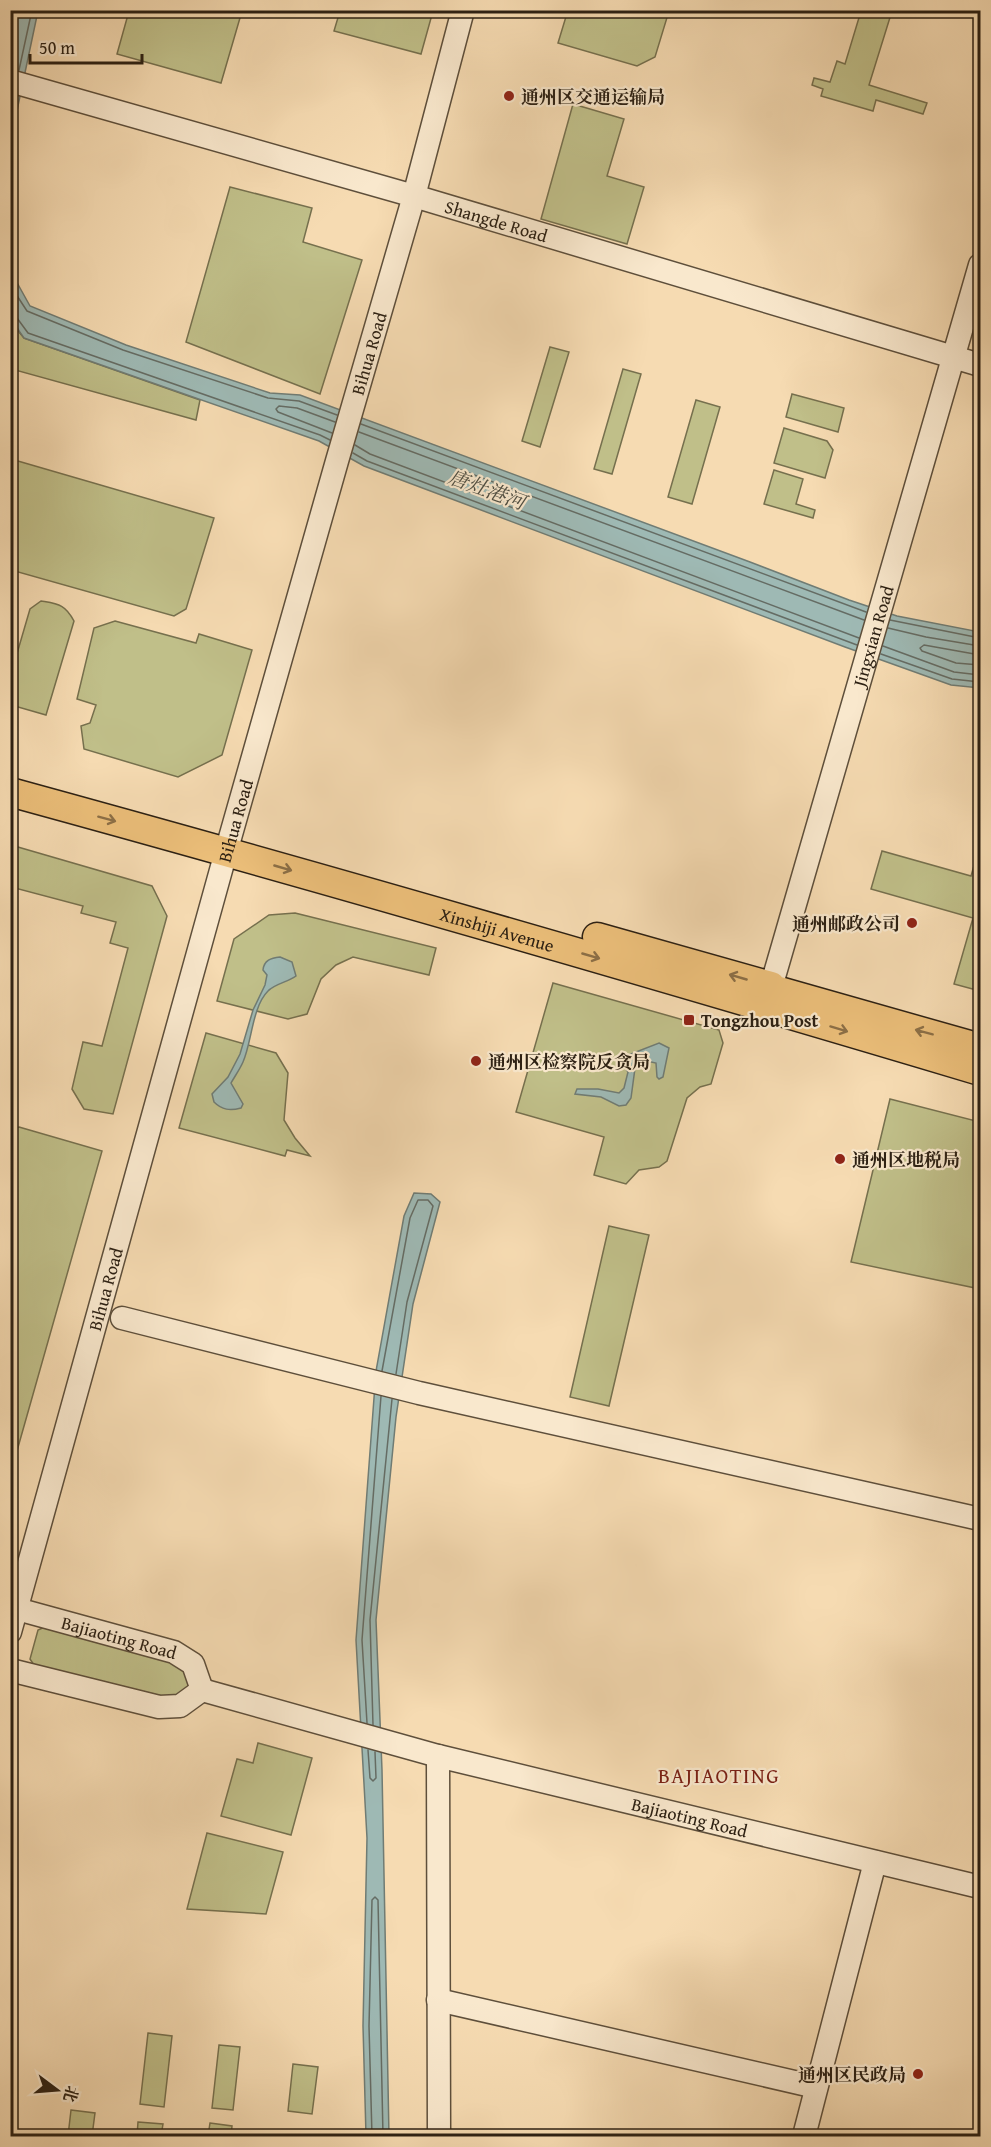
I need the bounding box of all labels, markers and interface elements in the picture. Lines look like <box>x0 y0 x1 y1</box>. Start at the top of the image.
scale bar <box>30 27 142 65</box>
text: 50 m <box>39 34 75 61</box>
place label: 通州区交通运输局 <box>521 83 665 110</box>
marker: 通州区交通运输局 <box>502 89 516 103</box>
street label: Shangde Road <box>442 192 551 249</box>
street label: Bihua Road <box>343 308 393 398</box>
water label: 唐灶港河 <box>444 462 532 517</box>
street label: Jingxian Road <box>845 582 900 692</box>
street label: Bihua Road <box>210 775 260 865</box>
one-way arrow <box>98 814 117 825</box>
one-way arrow <box>273 863 292 874</box>
street label: Xinshiji Avenue <box>437 900 557 958</box>
place label: 通州邮政公司 <box>792 910 900 937</box>
marker: 通州邮政公司 <box>905 916 919 930</box>
one-way arrow <box>581 951 600 962</box>
one-way arrow <box>729 971 748 982</box>
place label: Tongzhou Post <box>701 1007 818 1034</box>
marker: Tongzhou Post <box>682 1013 696 1027</box>
one-way arrow <box>829 1024 848 1035</box>
one-way arrow <box>915 1026 934 1038</box>
place label: 通州区检察院反贪局 <box>488 1048 650 1075</box>
marker: 通州区检察院反贪局 <box>469 1054 483 1068</box>
place label: 通州区地税局 <box>852 1146 960 1173</box>
marker: 通州区地税局 <box>833 1152 847 1166</box>
street label: Bihua Road <box>81 1244 130 1334</box>
street label: Bajiaoting Road <box>59 1608 180 1666</box>
district label: BAJIAOTING <box>658 1760 780 1791</box>
street label: Bajiaoting Road <box>629 1790 751 1844</box>
north arrow <box>27 2060 87 2120</box>
place label: 通州区民政局 <box>798 2061 906 2088</box>
marker: 通州区民政局 <box>911 2067 925 2081</box>
text: 北 <box>58 2083 85 2105</box>

